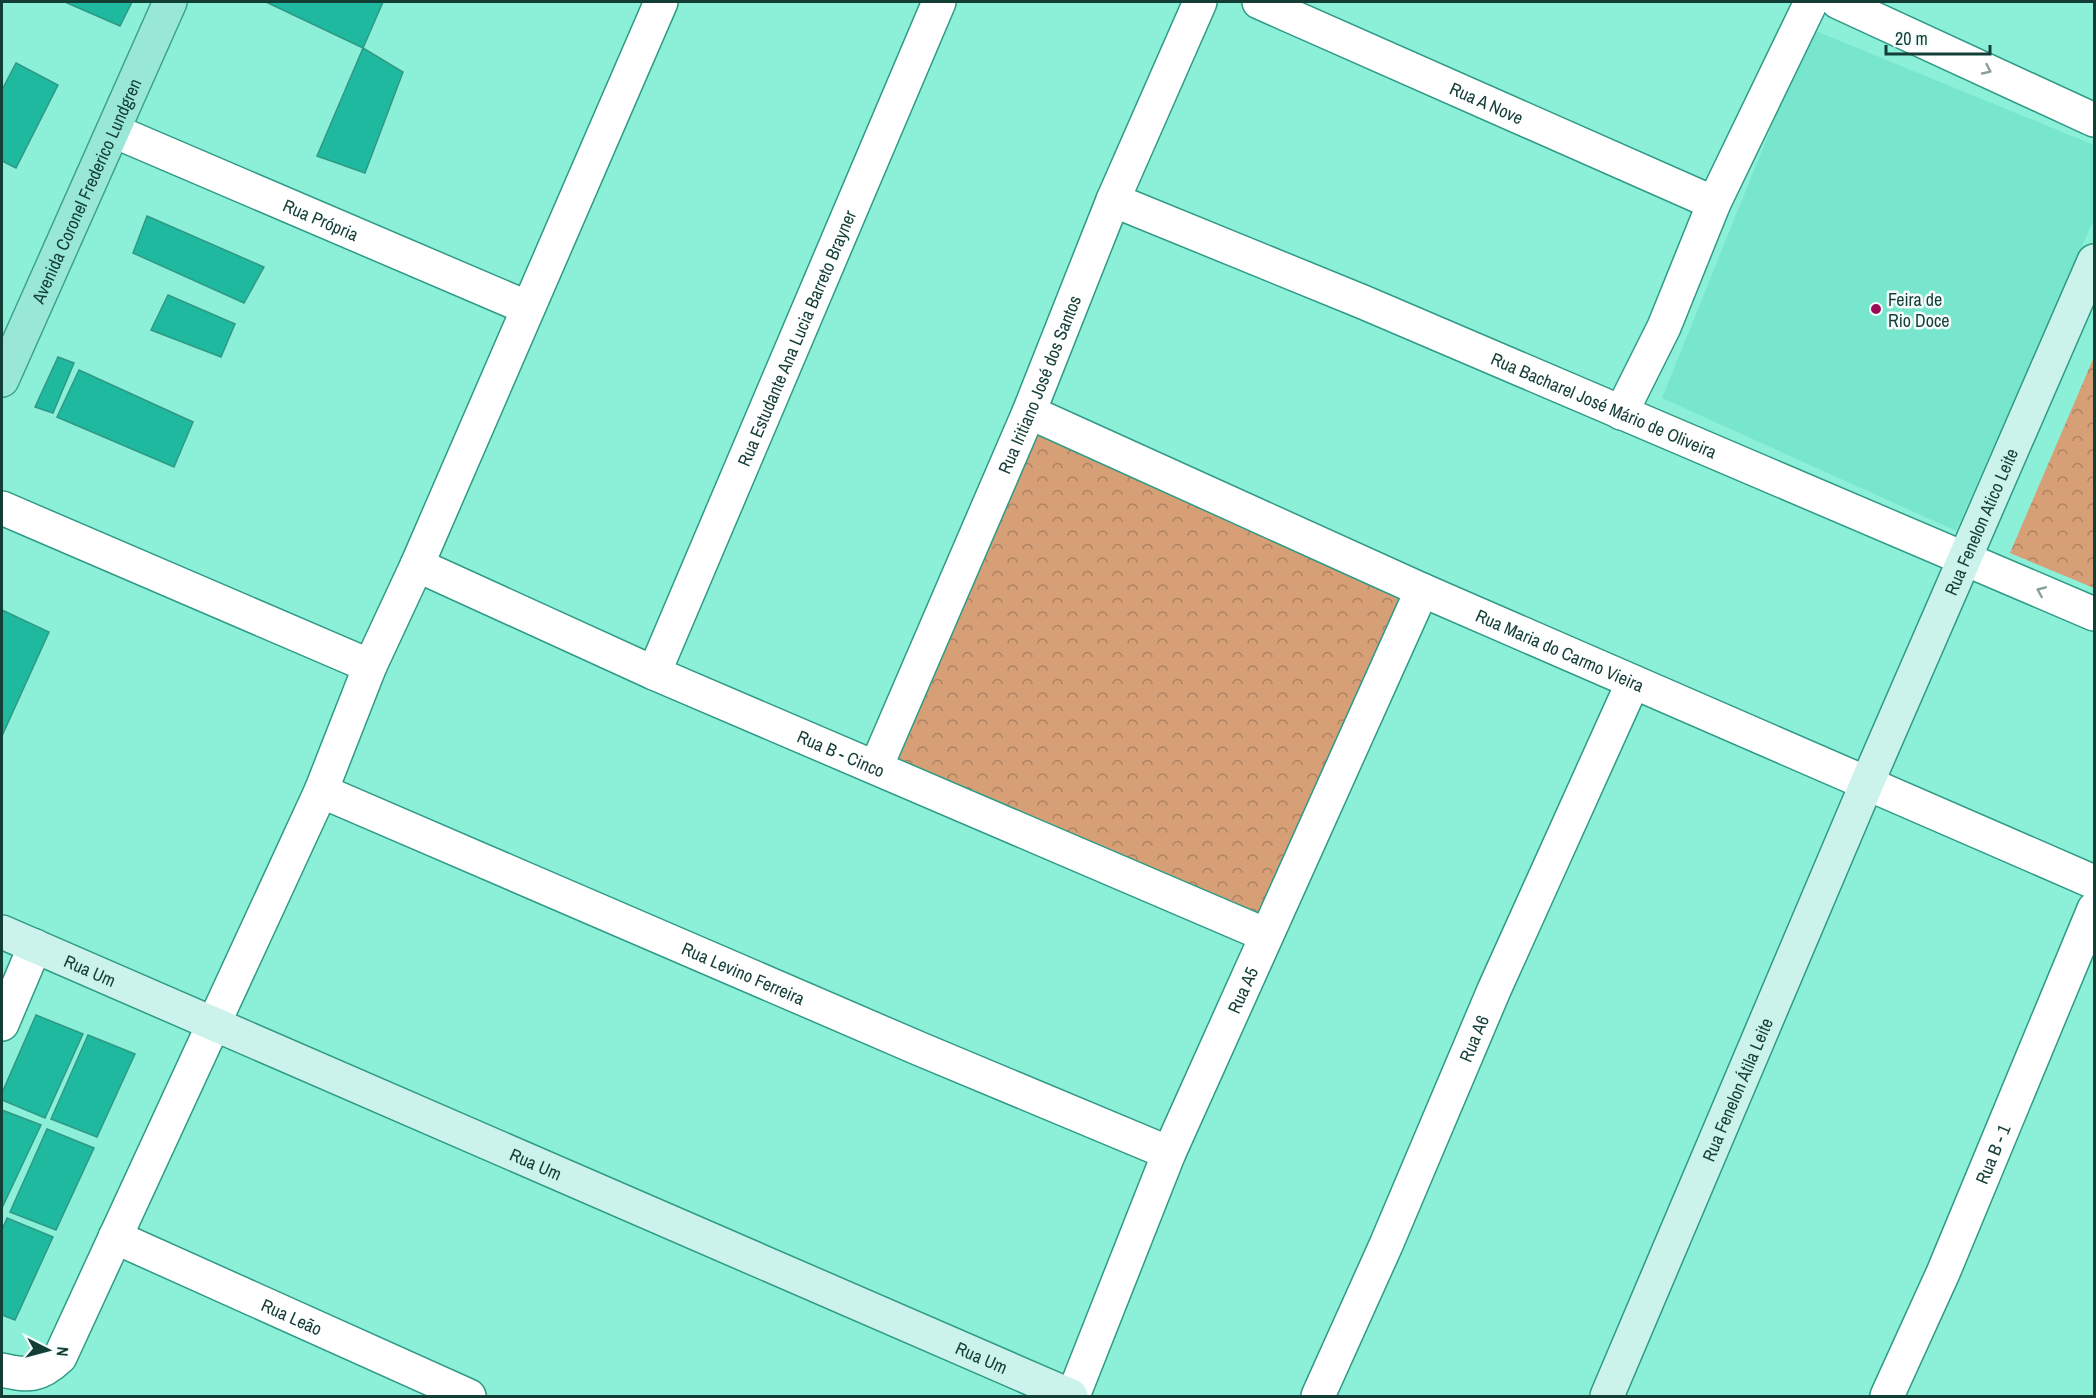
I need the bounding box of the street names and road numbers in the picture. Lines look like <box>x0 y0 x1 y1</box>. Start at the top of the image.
street label: Avenida Coronel Frederico Lundgren <box>25 74 147 308</box>
street label: Rua A Nove <box>1446 75 1528 130</box>
street label: Rua Própria <box>279 192 362 247</box>
street label: Rua Estudante Ana Lucia Barreto Brayner <box>731 206 862 470</box>
street label: Rua Iritiano José dos Santos <box>991 291 1087 477</box>
street label: Rua Bacharel José Mário de Oliveira <box>1487 346 1721 464</box>
street label: Rua Fenelon Atico Leite <box>1938 444 2024 599</box>
street label: Rua Maria do Carmo Vieira <box>1472 602 1648 698</box>
street label: Rua B - Cinco <box>794 723 889 783</box>
street label: Rua Levino Ferreira <box>678 935 809 1010</box>
street label: Rua Um <box>60 948 120 992</box>
street label: Rua A5 <box>1221 963 1264 1017</box>
street label: Rua A6 <box>1453 1011 1494 1066</box>
street label: Rua Fenelon Átila Leite <box>1696 1014 1779 1165</box>
street label: Rua B - 1 <box>1969 1120 2016 1188</box>
street label: Rua Um <box>506 1141 566 1186</box>
street label: Rua Leão <box>258 1292 326 1341</box>
street label: Rua Um <box>952 1335 1012 1379</box>

